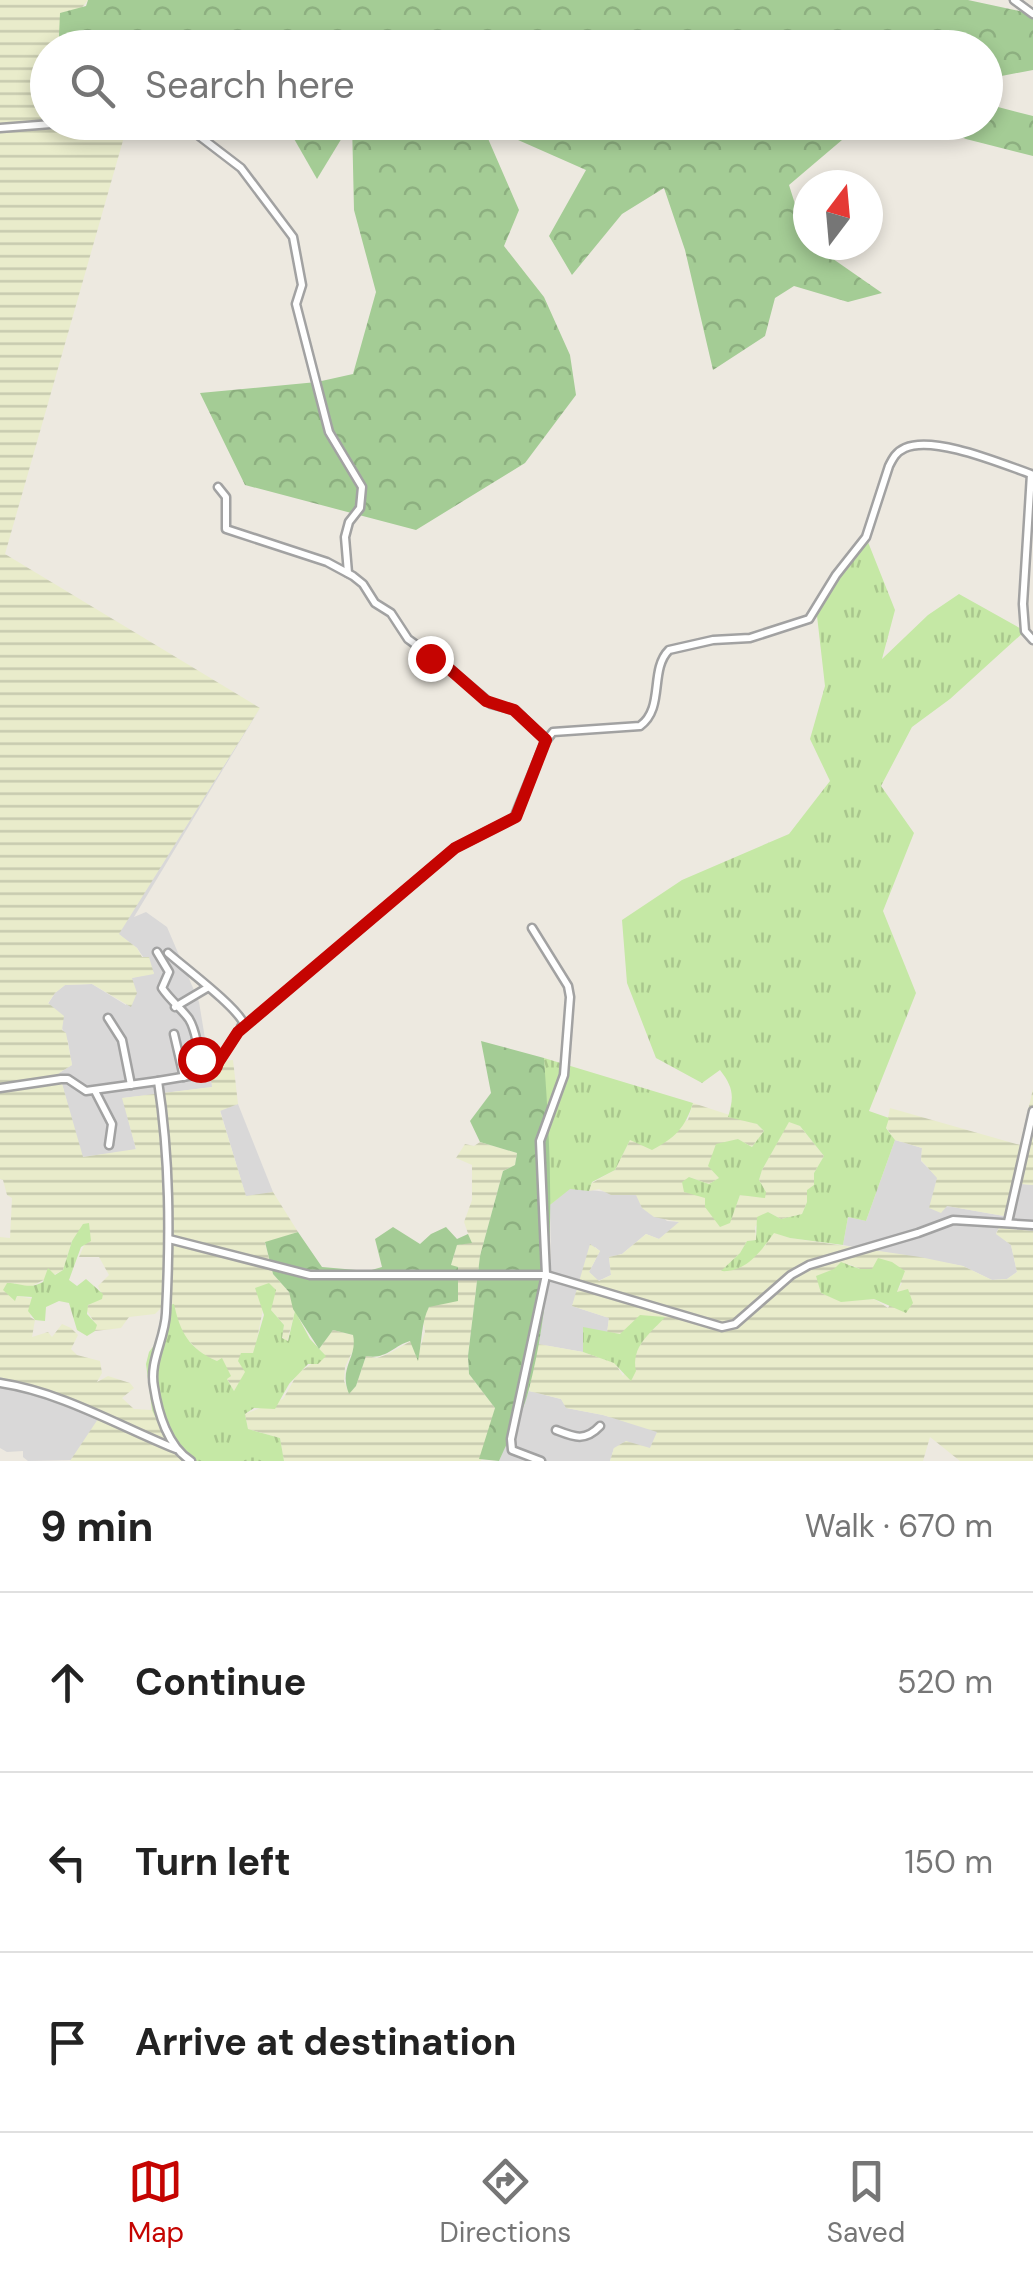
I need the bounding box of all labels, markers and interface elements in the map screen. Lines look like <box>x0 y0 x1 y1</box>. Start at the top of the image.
search box <box>30 30 1003 140</box>
icon: search <box>65 58 120 113</box>
text: Search here <box>145 60 355 110</box>
north arrow <box>793 170 883 260</box>
route end <box>408 636 454 682</box>
route start <box>178 1037 224 1083</box>
text: 9 min <box>40 1499 153 1554</box>
text: Walk · 670 m <box>805 1505 993 1547</box>
icon: ahead <box>40 1655 95 1710</box>
text: Continue <box>135 1657 306 1707</box>
text: 520 m <box>897 1661 993 1703</box>
icon: left <box>40 1835 95 1890</box>
text: Turn left <box>135 1837 291 1887</box>
text: 150 m <box>905 1841 993 1883</box>
icon: arrive <box>40 2015 95 2070</box>
text: Arrive at destination <box>135 2017 517 2067</box>
tab: Map <box>128 2154 184 2251</box>
tab: Directions <box>440 2154 571 2251</box>
tab: Saved <box>827 2154 905 2251</box>

